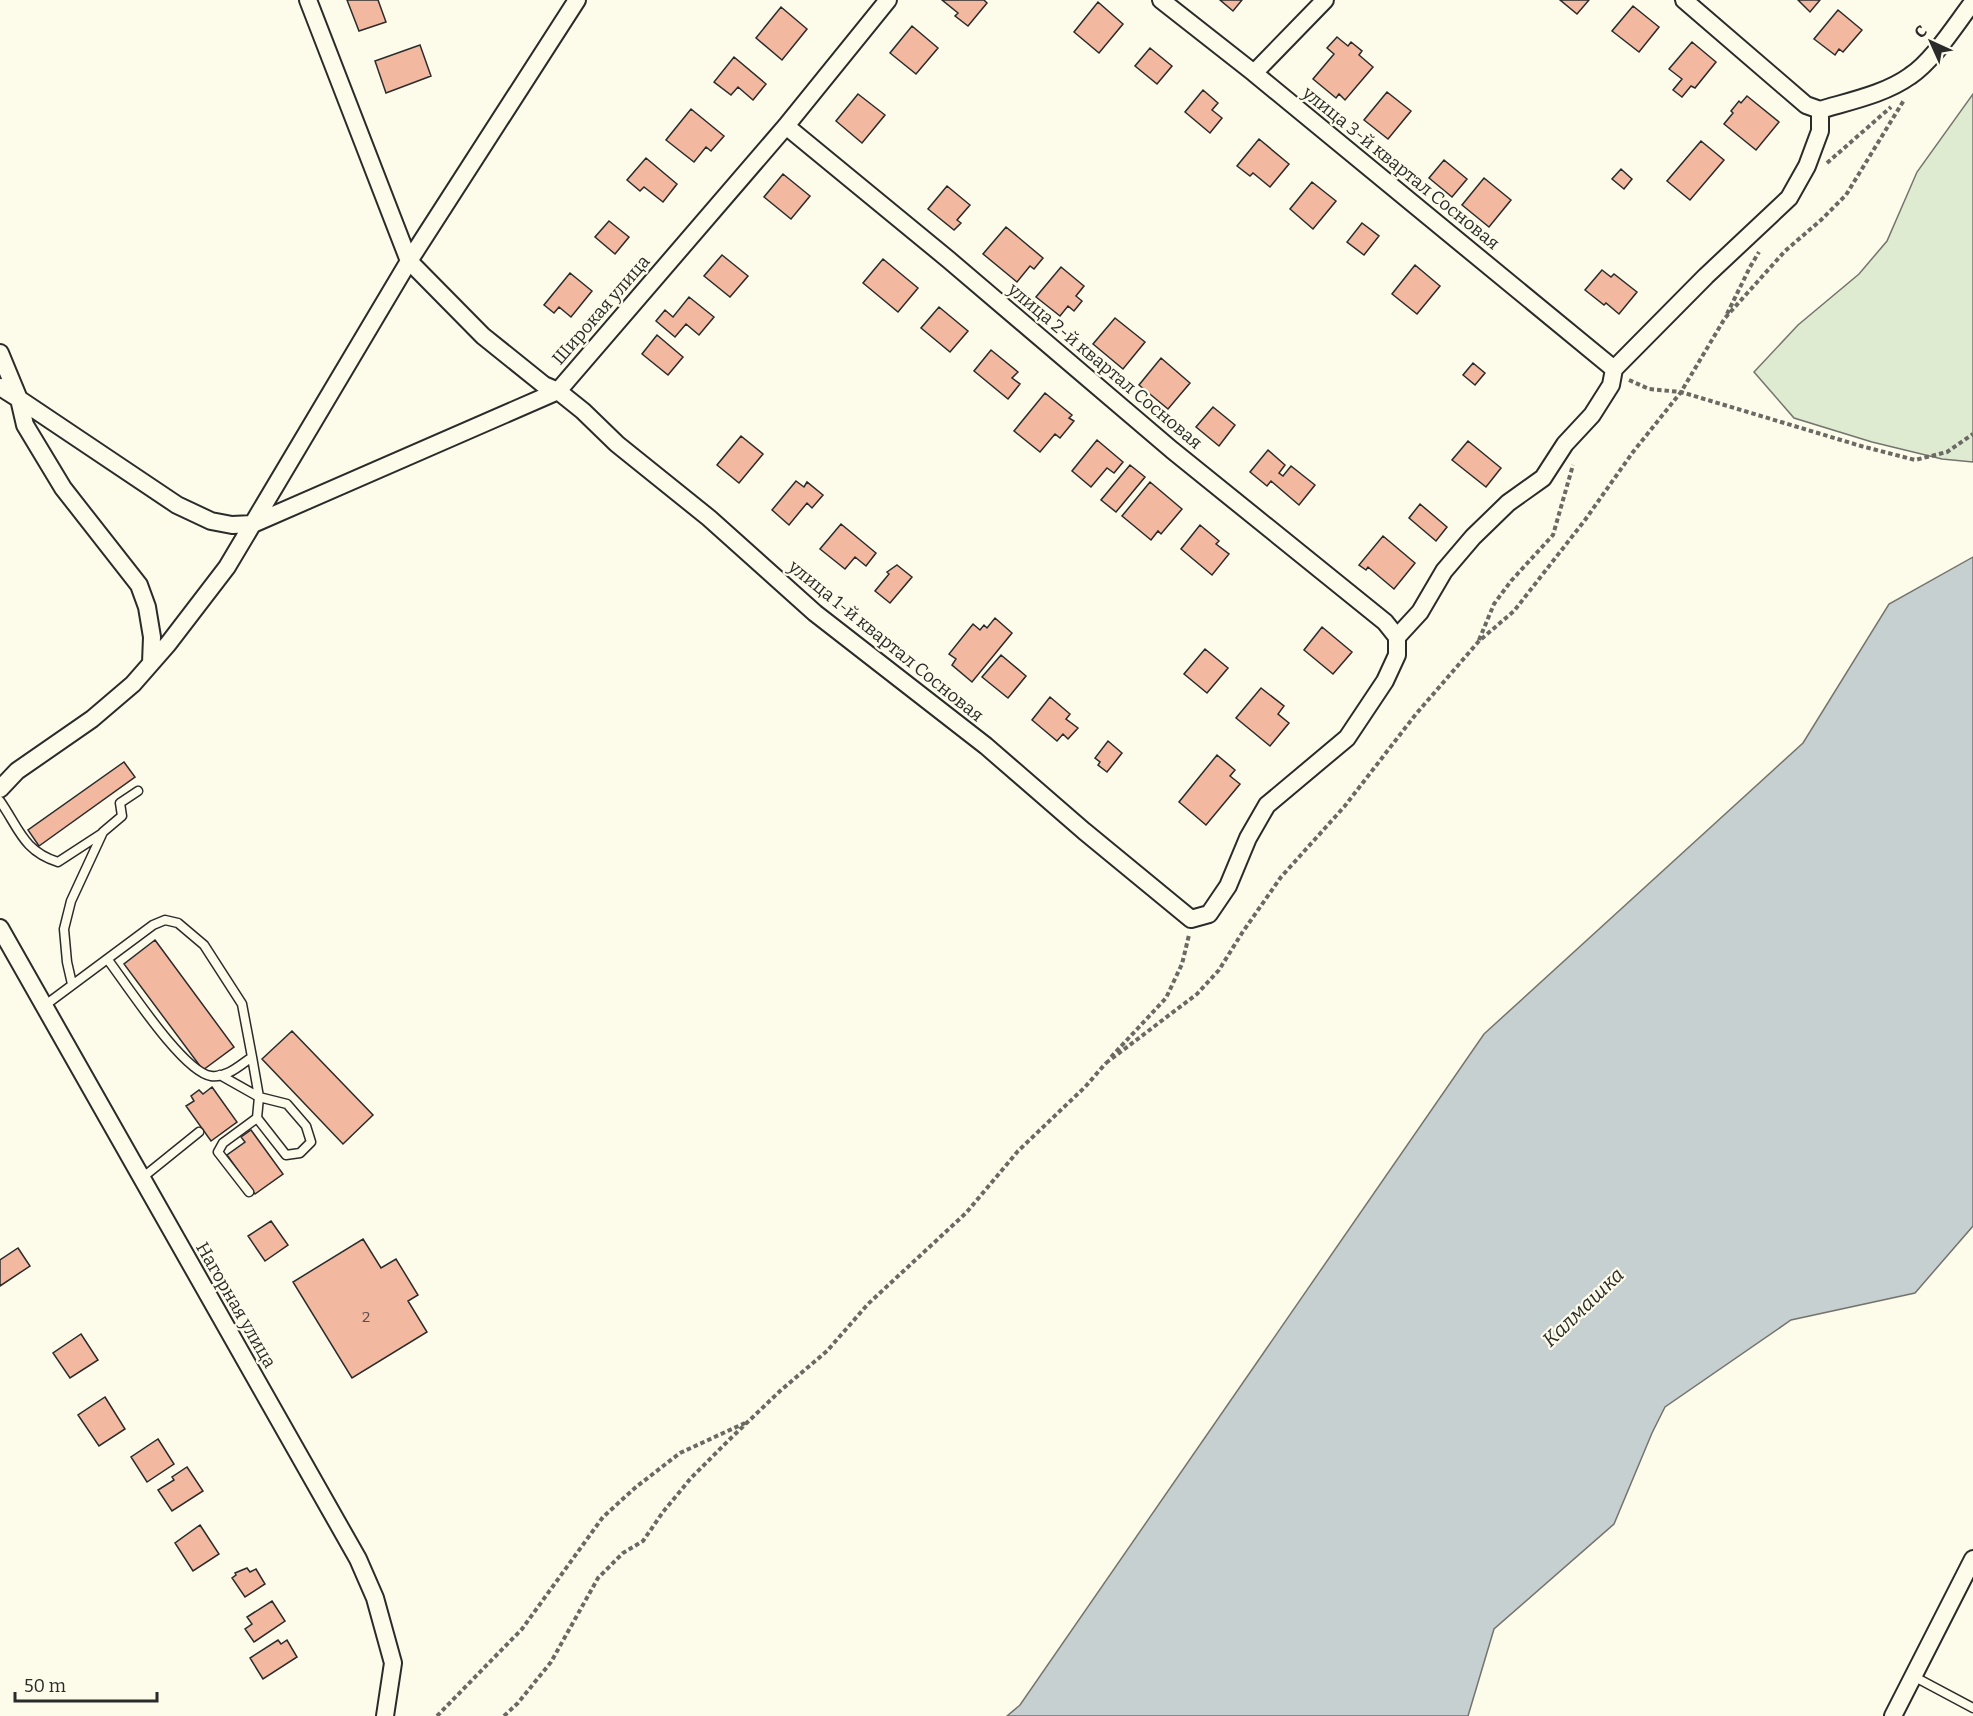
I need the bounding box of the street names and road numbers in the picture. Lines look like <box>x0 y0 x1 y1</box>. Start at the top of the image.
street label: улица 3-й квартал Сосновая <box>1297 81 1504 254</box>
street label: Широкая улица <box>547 251 655 369</box>
street label: улица 2-й квартал Сосновая <box>1003 278 1207 454</box>
street label: улица 1-й квартал Сосновая <box>783 555 988 726</box>
street label: Нагорная улица <box>191 1238 281 1372</box>

